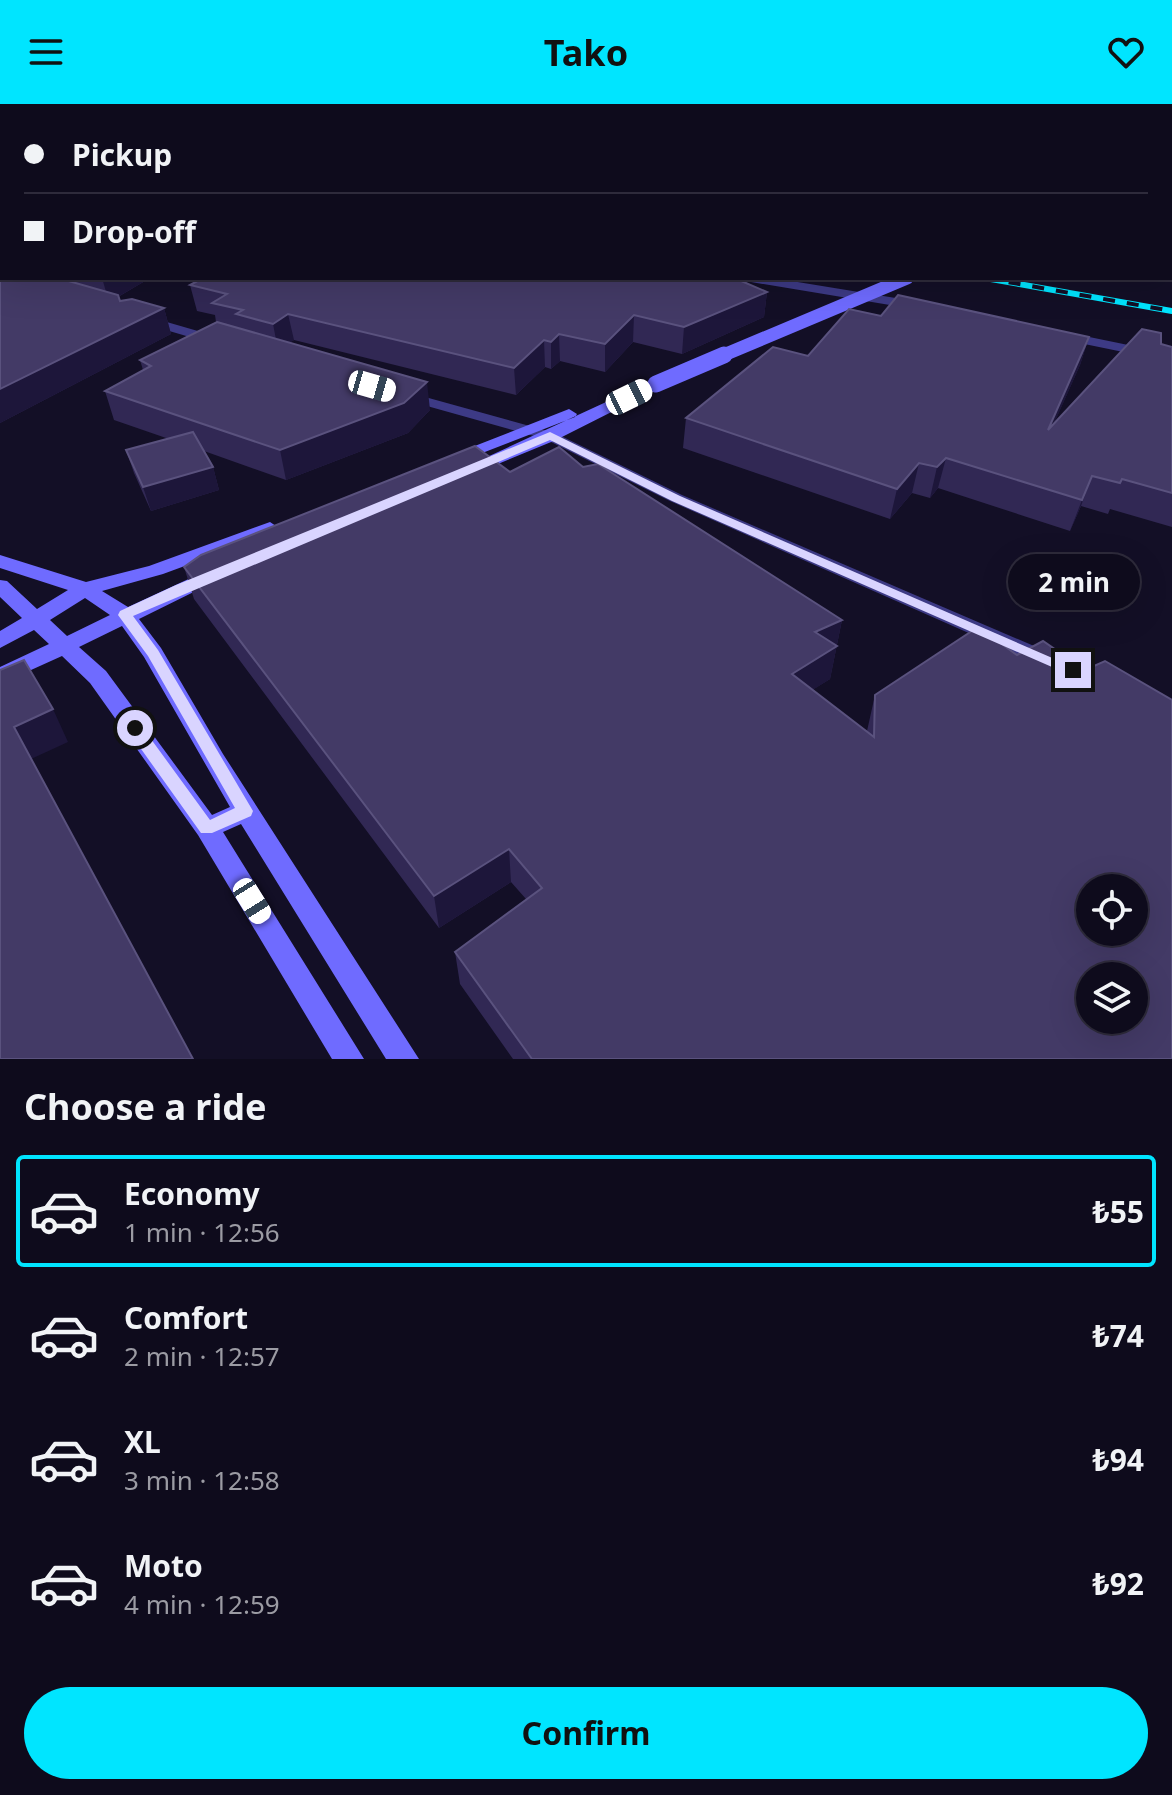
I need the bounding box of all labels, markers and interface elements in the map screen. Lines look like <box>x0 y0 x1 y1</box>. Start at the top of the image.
text: Tako <box>544 28 628 77</box>
icon: menu <box>24 30 68 74</box>
icon: heart <box>1104 30 1148 74</box>
text: Pickup <box>72 134 172 175</box>
text: Drop-off <box>72 211 196 252</box>
car <box>346 368 398 404</box>
car <box>602 376 656 418</box>
callout: 2 min <box>1007 554 1139 610</box>
text: 2 min <box>1038 564 1110 600</box>
route end <box>1055 652 1091 688</box>
route start <box>117 710 153 746</box>
car <box>229 874 275 928</box>
map controls <box>1076 874 1148 1034</box>
button: locate <box>1076 874 1148 946</box>
button: layers <box>1076 962 1148 1034</box>
text: Choose a ride <box>24 1082 266 1131</box>
text: Economy <box>124 1173 260 1214</box>
icon: car <box>28 1175 100 1247</box>
text: ₺55 <box>1093 1191 1144 1232</box>
text: 1 min · 12:56 <box>124 1214 280 1250</box>
text: Comfort <box>124 1297 248 1338</box>
icon: car <box>28 1299 100 1371</box>
text: ₺74 <box>1093 1315 1144 1356</box>
text: 2 min · 12:57 <box>124 1338 280 1374</box>
text: XL <box>124 1421 161 1462</box>
icon: car <box>28 1423 100 1495</box>
text: ₺94 <box>1093 1439 1144 1480</box>
text: 3 min · 12:58 <box>124 1462 280 1498</box>
text: Moto <box>124 1545 203 1586</box>
icon: car <box>28 1547 100 1619</box>
text: ₺92 <box>1093 1563 1144 1604</box>
text: 4 min · 12:59 <box>124 1586 280 1622</box>
button: Confirm <box>24 1687 1148 1779</box>

